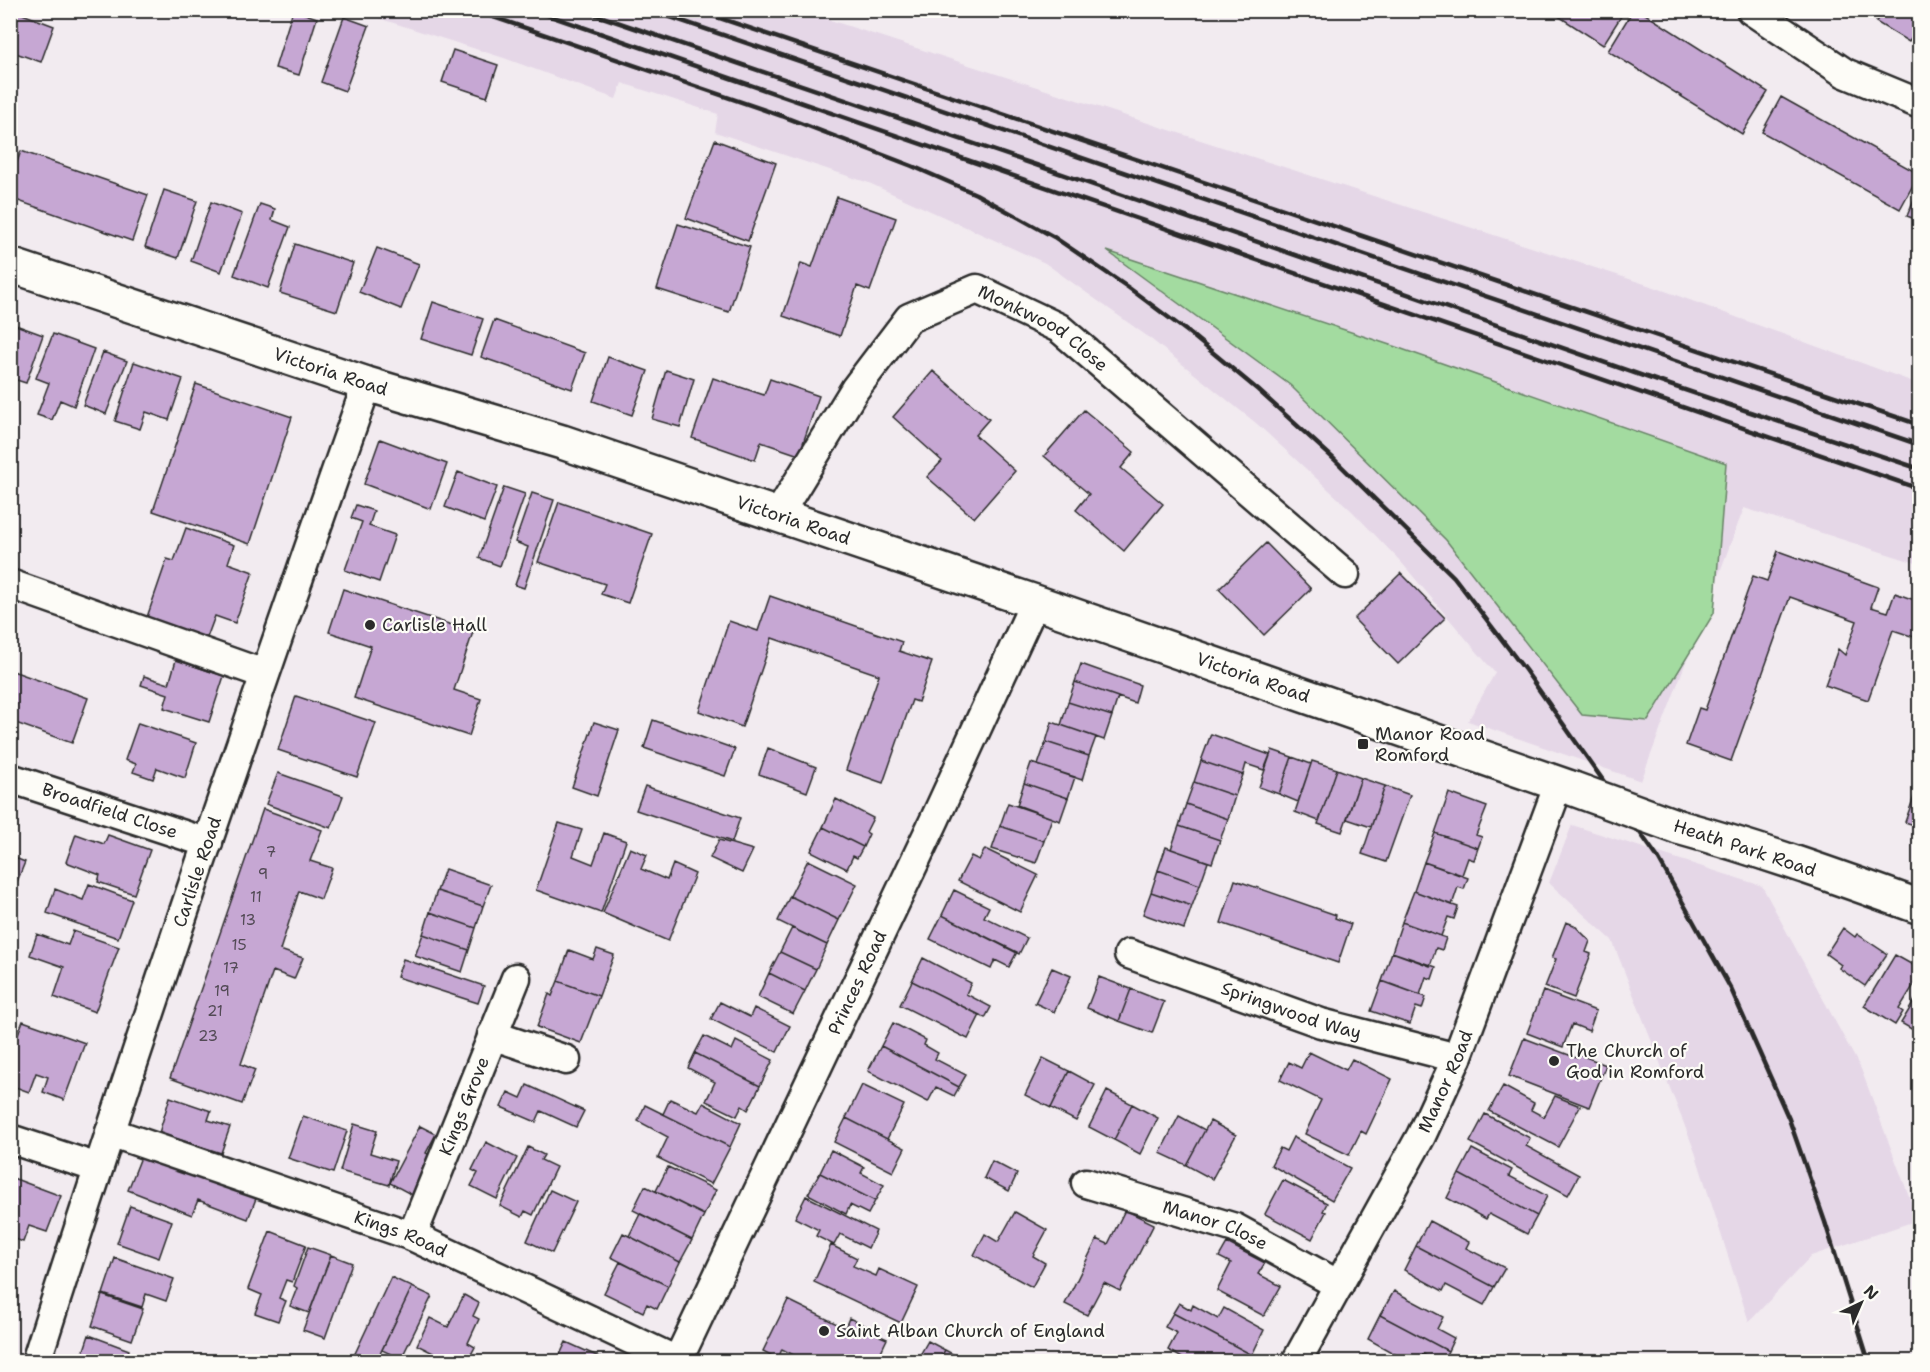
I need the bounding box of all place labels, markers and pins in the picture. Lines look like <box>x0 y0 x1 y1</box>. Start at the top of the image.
place label: Carlisle Hall <box>382 613 488 637</box>
marker: Carlisle Hall <box>363 618 377 632</box>
place label: Manor Road Romford <box>1375 722 1485 767</box>
marker: Manor Road Romford <box>1356 737 1370 751</box>
place label: The Church of God in Romford <box>1566 1039 1704 1084</box>
marker: The Church of God in Romford <box>1547 1054 1561 1068</box>
place label: Saint Alban Church of England <box>836 1319 1105 1343</box>
marker: Saint Alban Church of England <box>817 1324 831 1338</box>

